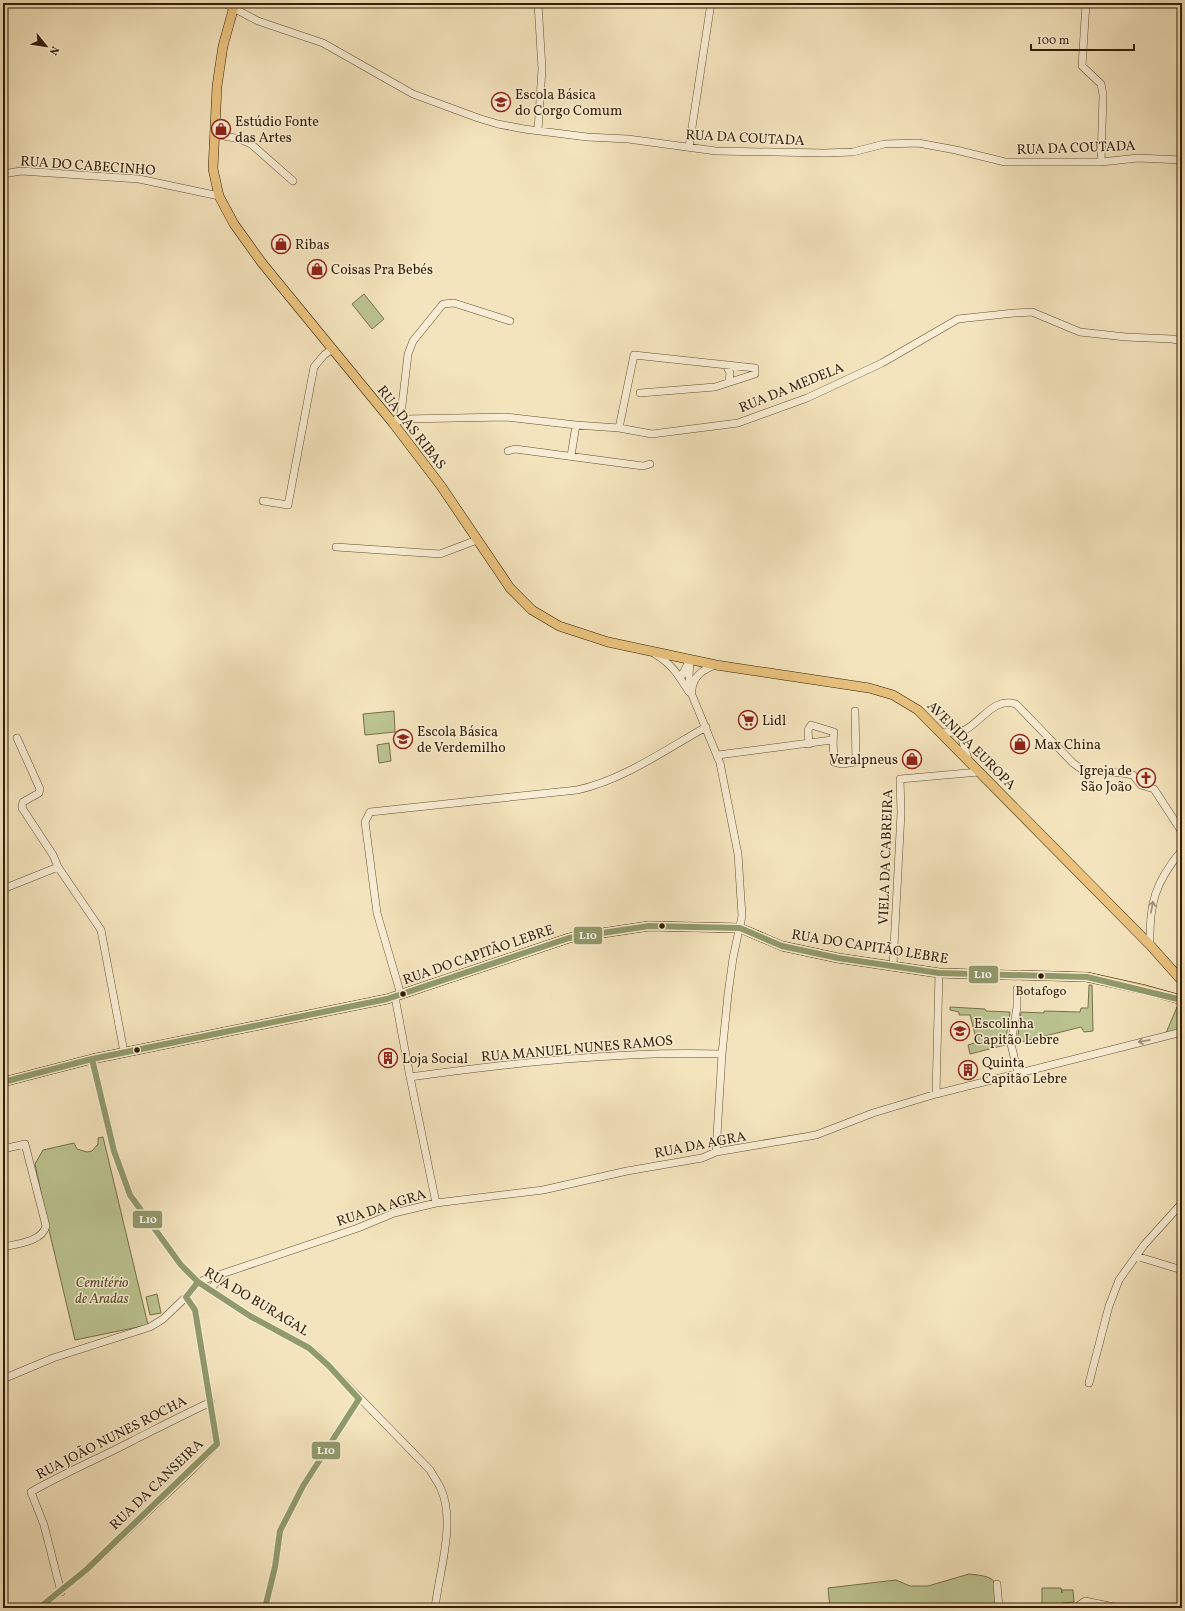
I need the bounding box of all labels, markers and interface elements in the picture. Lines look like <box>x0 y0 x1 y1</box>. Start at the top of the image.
north arrow <box>26 26 66 66</box>
scale bar <box>1031 26 1134 52</box>
text: 100 m <box>1037 33 1070 49</box>
text: N <box>45 43 62 57</box>
place label: Escola Básica do Corgo Comum <box>515 86 622 121</box>
school or university icon: Escola Básica do Corgo Comum <box>490 91 512 113</box>
place label: Estúdio Fonte das Artes <box>235 113 319 148</box>
shop icon: Estúdio Fonte das Artes <box>210 118 232 140</box>
street label: RUA DA COUTADA <box>685 126 805 151</box>
street label: RUA DA COUTADA <box>1016 137 1136 160</box>
street label: RUA DO CABECINHO <box>20 152 156 181</box>
shop icon: Ribas <box>270 233 292 255</box>
place label: Ribas <box>295 236 329 255</box>
shop icon: Coisas Pra Bebés <box>306 258 328 280</box>
place label: Coisas Pra Bebés <box>331 261 433 280</box>
street label: RUA DA MEDELA <box>736 359 847 418</box>
street label: RUA DAS RIBAS <box>372 382 450 474</box>
street label: AVENIDA EUROPA <box>922 697 1020 795</box>
supermarket icon: Lidl <box>737 709 759 731</box>
place label: Lidl <box>762 712 786 731</box>
place label: Escola Básica de Verdemilho <box>417 723 506 758</box>
school or university icon: Escola Básica de Verdemilho <box>392 728 414 750</box>
shop icon: Max China <box>1009 733 1031 755</box>
place label: Max China <box>1034 736 1101 755</box>
shop icon: Veralpneus <box>901 748 923 770</box>
place label: Veralpneus <box>829 751 898 770</box>
place label: Igreja de São João <box>1079 762 1132 797</box>
church icon: Igreja de São João <box>1135 767 1157 789</box>
street label: VIELA DA CABREIRA <box>875 789 898 925</box>
one-way arrow <box>1148 900 1156 913</box>
street label: RUA DO CAPITÃO LEBRE <box>400 921 557 990</box>
unlabelled marker <box>657 921 667 931</box>
line badge: L10 <box>573 926 603 945</box>
street label: RUA DO CAPITÃO LEBRE <box>790 926 950 969</box>
text: L10 <box>579 929 597 944</box>
line badge: L10 <box>968 965 999 984</box>
text: L10 <box>974 968 992 983</box>
marker: Botafogo <box>1036 971 1046 981</box>
place label: Botafogo <box>1016 983 1067 1001</box>
unlabelled marker <box>398 989 408 999</box>
place label: Escolinha Capitão Lebre <box>974 1015 1059 1050</box>
school or university icon: Escolinha Capitão Lebre <box>949 1020 971 1042</box>
street label: RUA MANUEL NUNES RAMOS <box>480 1032 674 1067</box>
one-way arrow <box>1138 1038 1151 1046</box>
unlabelled marker <box>132 1045 142 1055</box>
building icon: Loja Social <box>377 1047 399 1069</box>
place label: Loja Social <box>402 1050 468 1069</box>
place label: Quinta Capitão Lebre <box>982 1054 1067 1089</box>
building icon: Quinta Capitão Lebre <box>957 1059 979 1081</box>
street label: RUA DA AGRA <box>653 1127 748 1164</box>
street label: RUA DA AGRA <box>334 1185 429 1232</box>
line badge: L10 <box>132 1210 163 1229</box>
text: L10 <box>139 1213 157 1228</box>
street label: RUA DO BURAGAL <box>200 1263 312 1341</box>
park label: Cemitério de Aradas <box>75 1274 129 1309</box>
street label: RUA JOÃO NUNES ROCHA <box>33 1392 190 1485</box>
street label: RUA DA CANSEIRA <box>106 1435 208 1535</box>
line badge: L10 <box>311 1441 341 1460</box>
text: L10 <box>317 1444 335 1459</box>

